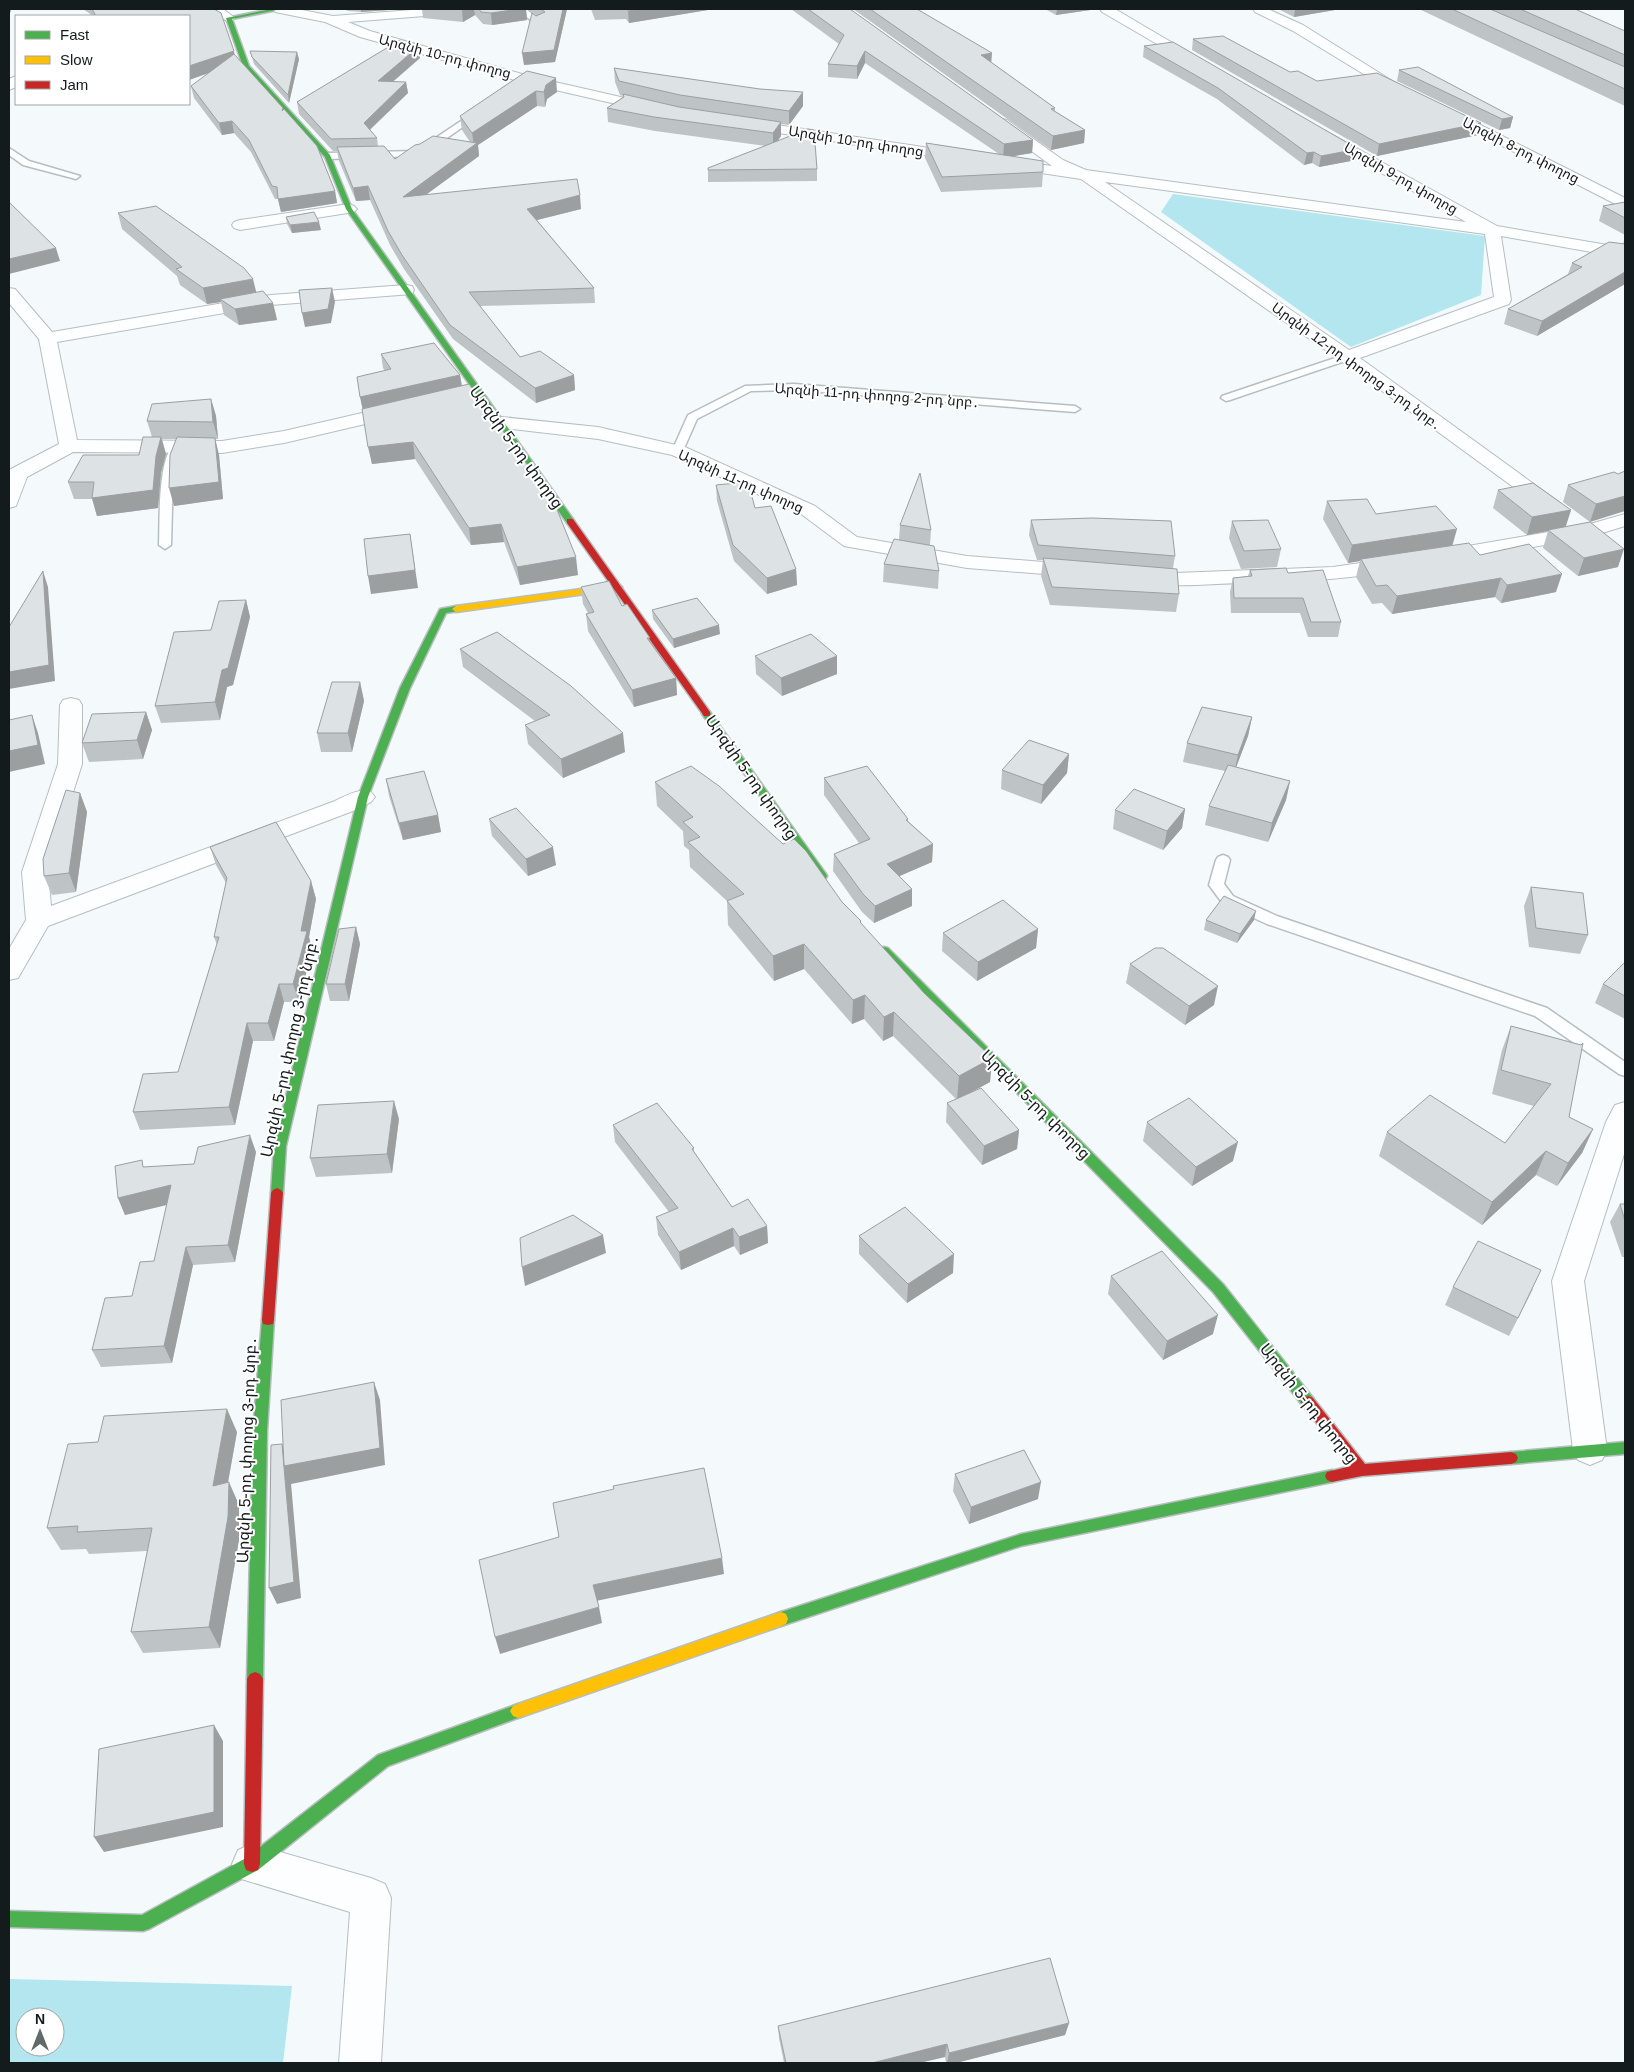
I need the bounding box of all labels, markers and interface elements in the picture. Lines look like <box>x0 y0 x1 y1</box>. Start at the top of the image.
legend <box>15 15 190 105</box>
text: Fast <box>60 26 90 43</box>
street label: Արզնի 10-րդ փողոց <box>377 31 513 81</box>
text: Slow <box>60 51 93 68</box>
text: Jam <box>60 76 88 93</box>
street label: Արզնի 8-րդ փողոց <box>1460 114 1582 186</box>
street label: Արզնի 10-րդ փողոց <box>787 122 925 160</box>
street label: Արզնի 9-րդ փողոց <box>1341 139 1461 217</box>
street label: Արզնի 12-րդ փողոց 3-րդ նրբ․ <box>1269 299 1445 433</box>
street label: Արզնի 11-րդ փողոց 2-րդ նրբ․ <box>774 380 980 410</box>
street label: Արզնի 5-րդ փողոց <box>466 383 567 512</box>
street label: Արզնի 11-րդ փողոց <box>676 446 806 516</box>
street label: Արզնի 5-րդ փողոց <box>702 712 801 843</box>
street label: Արզնի 5-րդ փողոց 3-րդ նրբ․ <box>258 933 322 1159</box>
street label: Արզնի 5-րդ փողոց <box>977 1046 1094 1163</box>
street label: Արզնի 5-րդ փողոց 3-րդ նրբ․ <box>234 1336 260 1564</box>
street label: Արզնի 5-րդ փողոց <box>1256 1340 1361 1467</box>
north arrow <box>15 2007 65 2057</box>
text: N <box>35 2011 45 2027</box>

